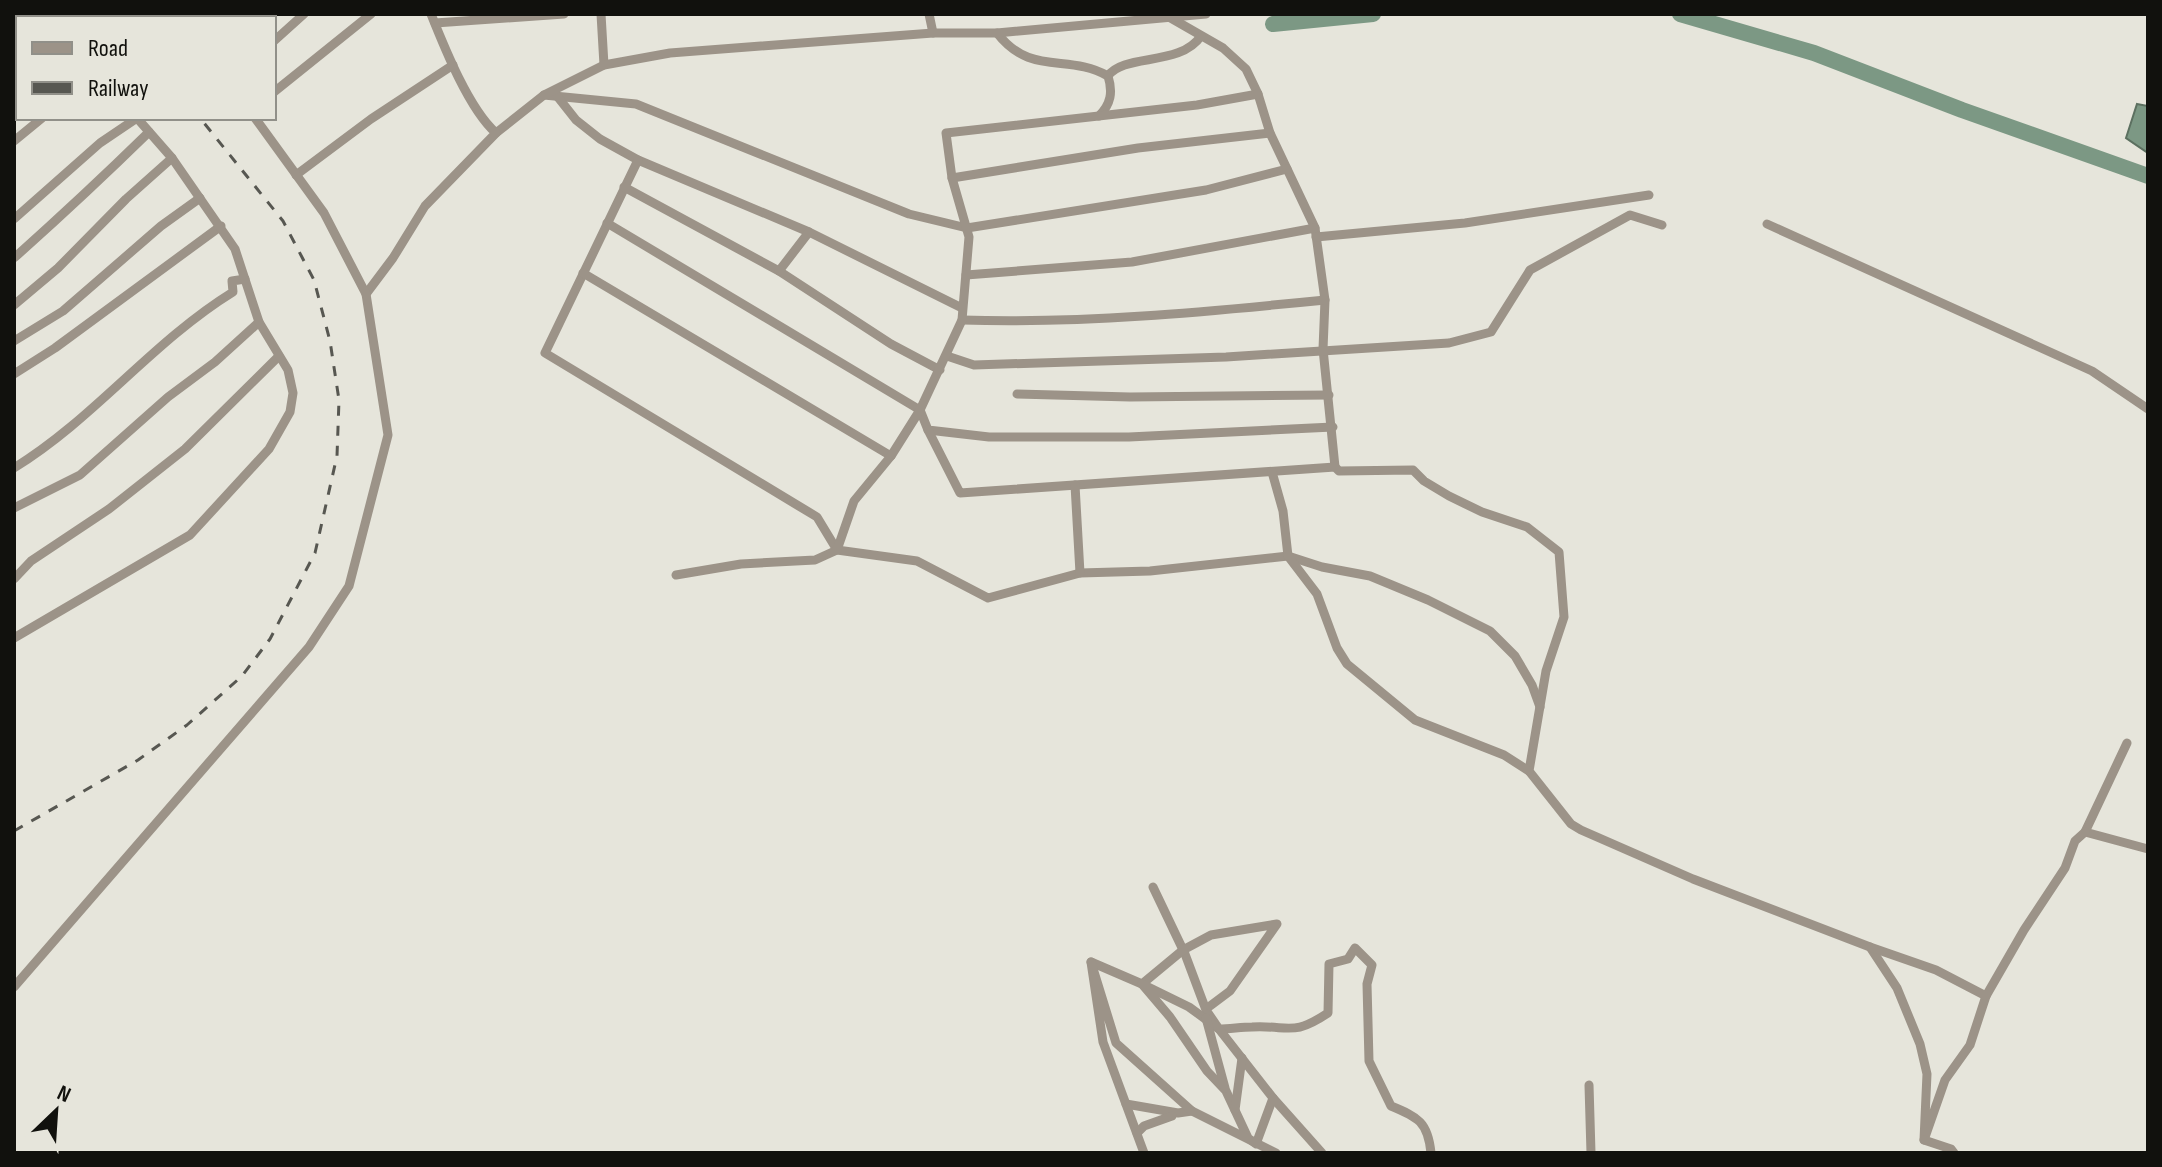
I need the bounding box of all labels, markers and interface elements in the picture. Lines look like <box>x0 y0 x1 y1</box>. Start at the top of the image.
legend <box>16 16 276 120</box>
text: Road <box>88 34 128 63</box>
text: Railway <box>88 74 148 103</box>
north arrow <box>16 1071 96 1151</box>
text: N <box>53 1080 75 1109</box>

